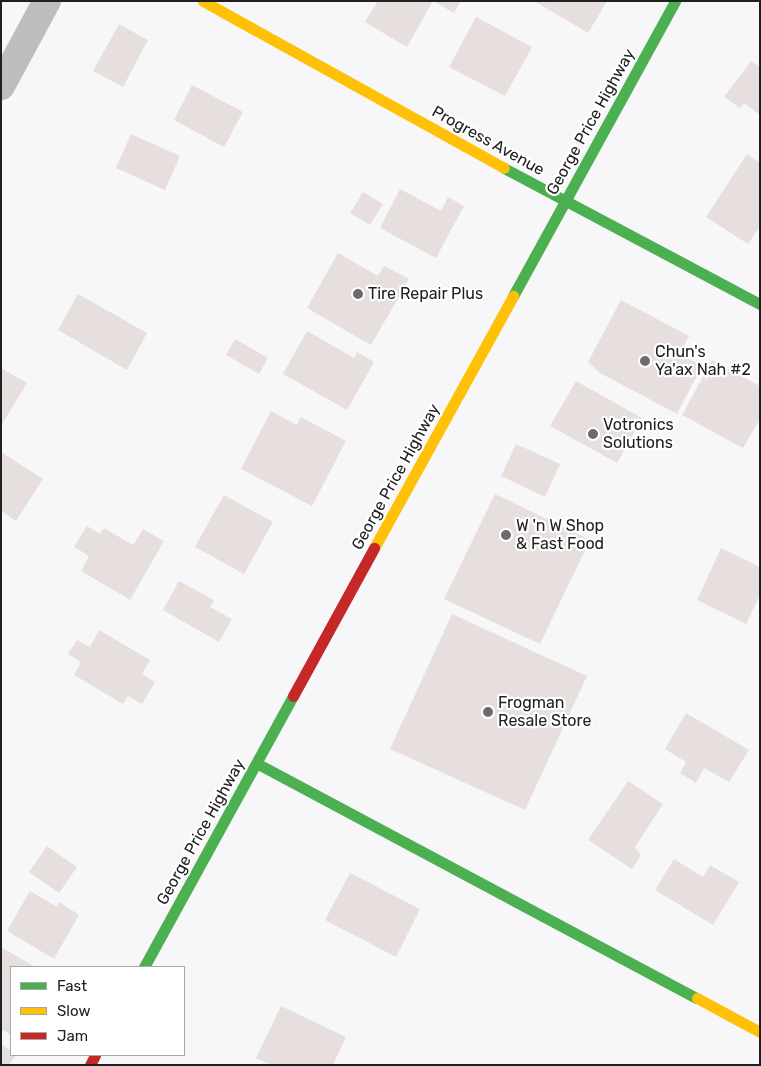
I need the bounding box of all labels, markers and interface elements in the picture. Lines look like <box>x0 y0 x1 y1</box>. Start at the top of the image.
street label: George Price Highway <box>543 46 639 198</box>
street label: Progress Avenue <box>428 102 548 180</box>
place label: Tire Repair Plus <box>368 284 483 304</box>
marker: Tire Repair Plus <box>352 288 364 300</box>
place label: Chun's Ya'ax Nah #2 <box>655 342 751 380</box>
marker: Chun's Ya'ax Nah #2 <box>639 355 651 367</box>
street label: George Price Highway <box>348 401 444 553</box>
place label: Votronics Solutions <box>603 415 674 453</box>
marker: Votronics Solutions <box>587 428 599 440</box>
place label: W 'n W Shop & Fast Food <box>516 516 605 554</box>
marker: W 'n W Shop & Fast Food <box>500 529 512 541</box>
place label: Frogman Resale Store <box>498 693 591 731</box>
marker: Frogman Resale Store <box>482 706 494 718</box>
street label: George Price Highway <box>153 756 249 908</box>
legend <box>10 966 185 1056</box>
text: Fast <box>57 977 87 995</box>
text: Slow <box>57 1002 90 1020</box>
text: Jam <box>57 1027 88 1045</box>

